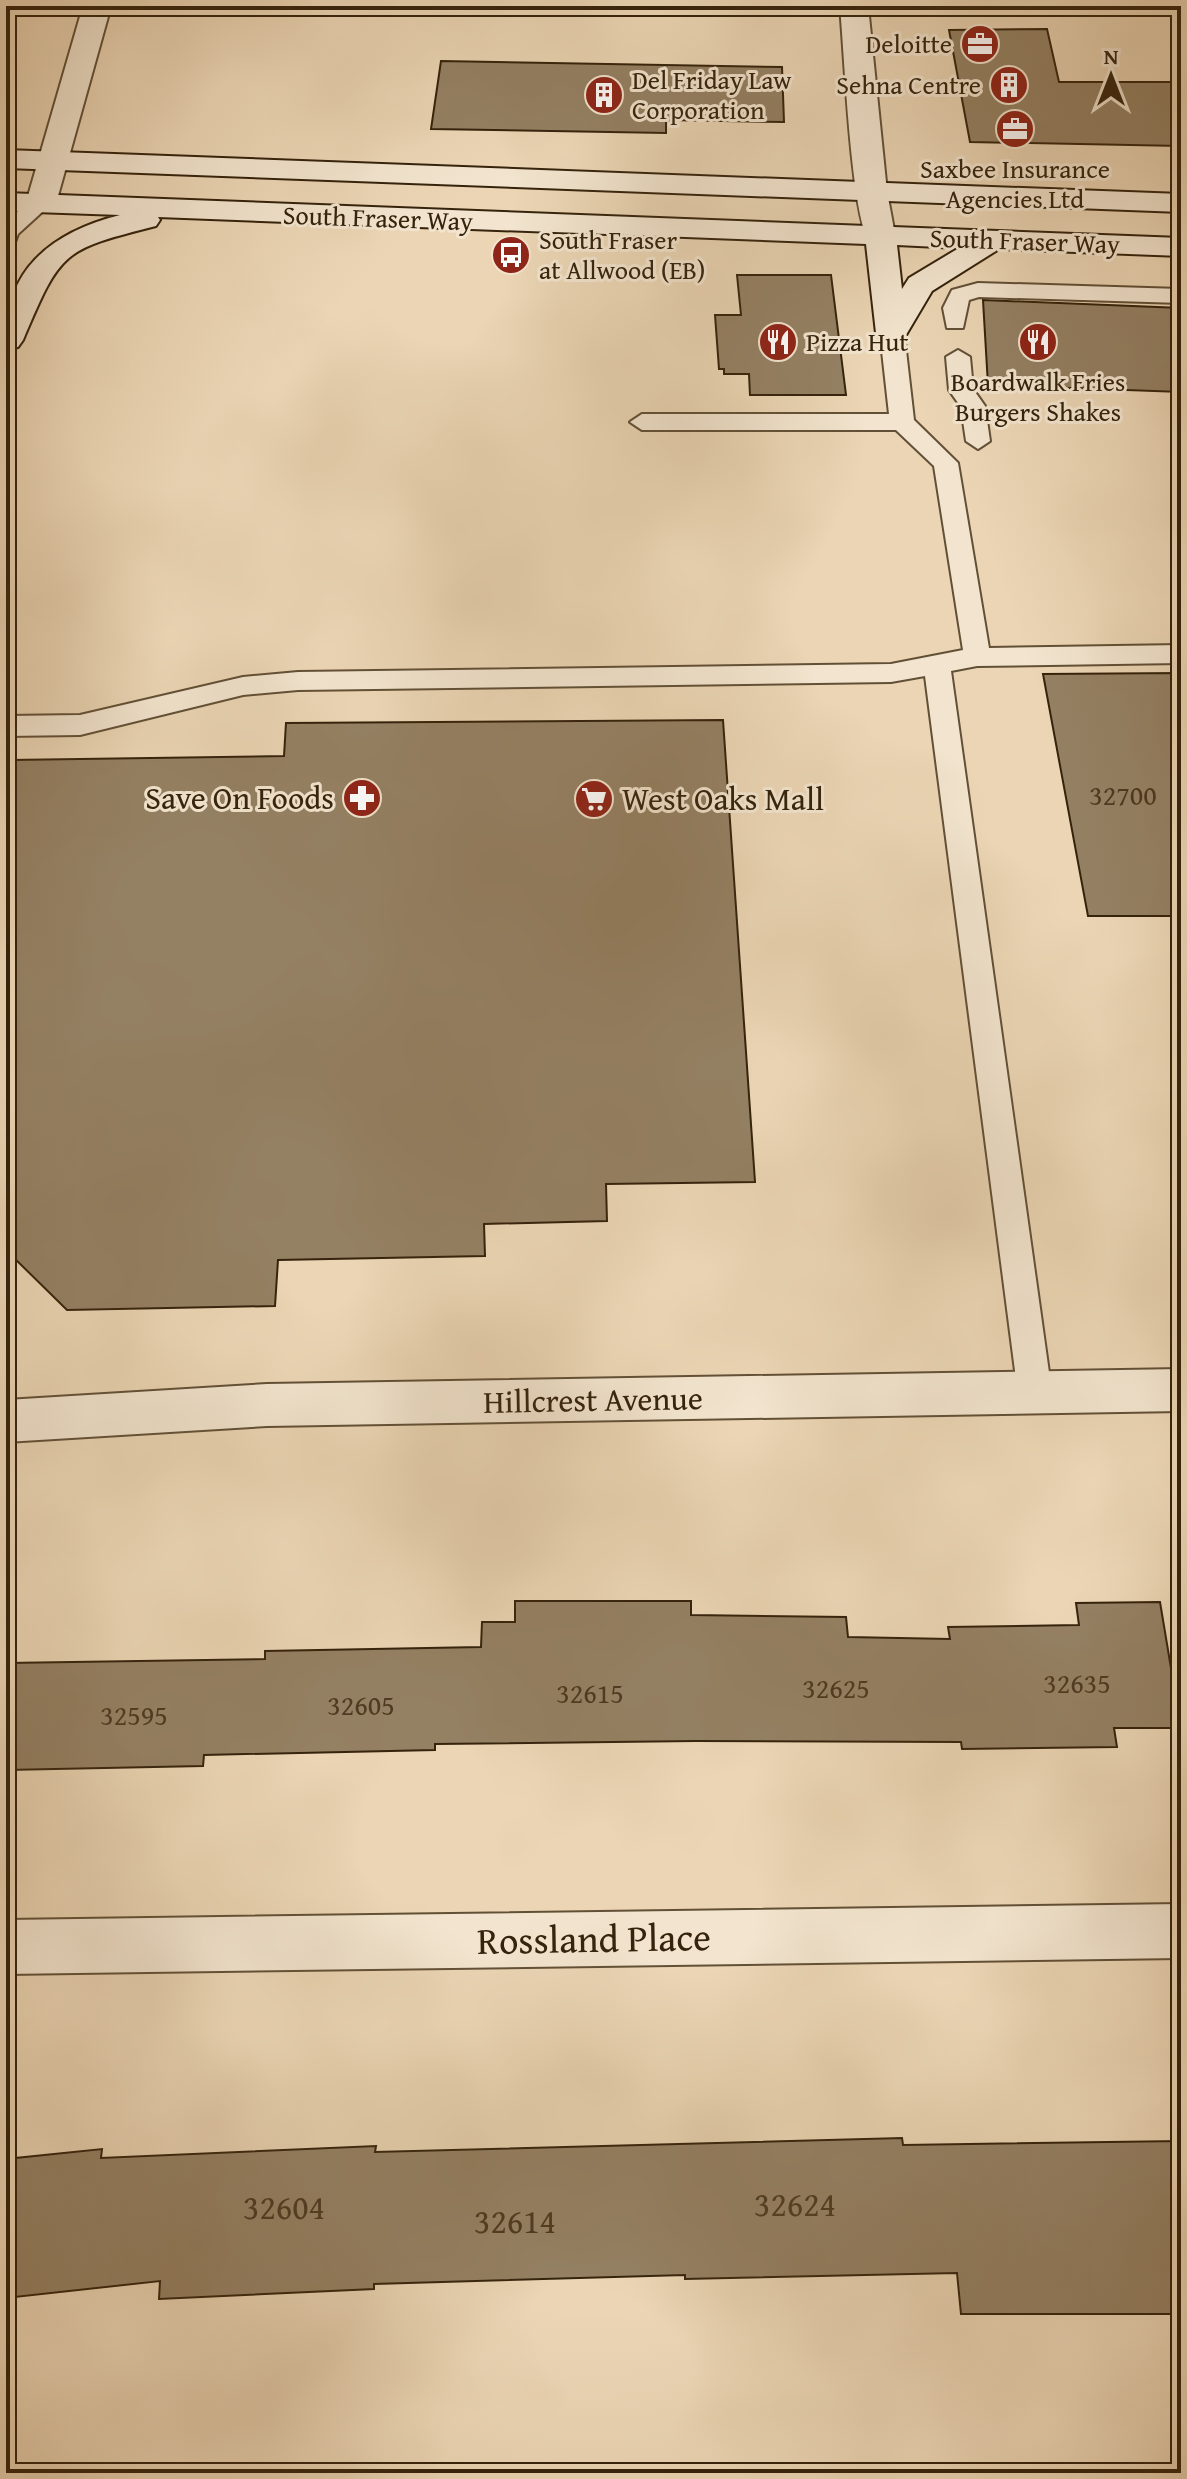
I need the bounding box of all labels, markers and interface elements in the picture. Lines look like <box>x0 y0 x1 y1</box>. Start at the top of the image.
office icon: Deloitte <box>959 23 1001 65</box>
place label: Deloitte <box>866 24 952 63</box>
north arrow <box>1071 36 1151 116</box>
text: N <box>1104 40 1119 72</box>
place label: Del Friday Law Corporation <box>632 60 792 129</box>
building icon: Sehna Centre <box>988 64 1030 106</box>
place label: Sehna Centre <box>836 65 981 104</box>
building icon: Del Friday Law Corporation <box>583 74 625 116</box>
office icon: Saxbee Insurance Agencies Ltd <box>994 108 1036 150</box>
place label: Saxbee Insurance Agencies Ltd <box>920 149 1110 218</box>
street label: South Fraser Way <box>282 195 474 240</box>
street label: South Fraser Way <box>929 218 1121 263</box>
place label: South Fraser at Allwood (EB) <box>539 220 705 289</box>
bus stop icon: South Fraser at Allwood (EB) <box>490 234 532 276</box>
restaurant icon: Pizza Hut <box>757 321 799 363</box>
restaurant icon: Boardwalk Fries Burgers Shakes <box>1017 321 1059 363</box>
place label: Pizza Hut <box>806 322 909 361</box>
place label: Boardwalk Fries Burgers Shakes <box>951 362 1125 431</box>
place label: Save On Foods <box>145 774 334 821</box>
house number: 32700 <box>1089 774 1157 815</box>
place label: West Oaks Mall <box>622 775 824 822</box>
pharmacy icon: Save On Foods <box>341 777 383 819</box>
supermarket icon: West Oaks Mall <box>573 778 615 820</box>
street label: Hillcrest Avenue <box>483 1374 703 1425</box>
house number: 32635 <box>1043 1662 1111 1703</box>
house number: 32625 <box>802 1667 870 1708</box>
house number: 32615 <box>556 1672 624 1713</box>
house number: 32605 <box>327 1684 395 1725</box>
house number: 32595 <box>100 1694 168 1735</box>
street label: Rossland Place <box>477 1908 711 1968</box>
house number: 32624 <box>754 2179 836 2228</box>
house number: 32604 <box>243 2182 325 2231</box>
house number: 32614 <box>474 2196 556 2245</box>

